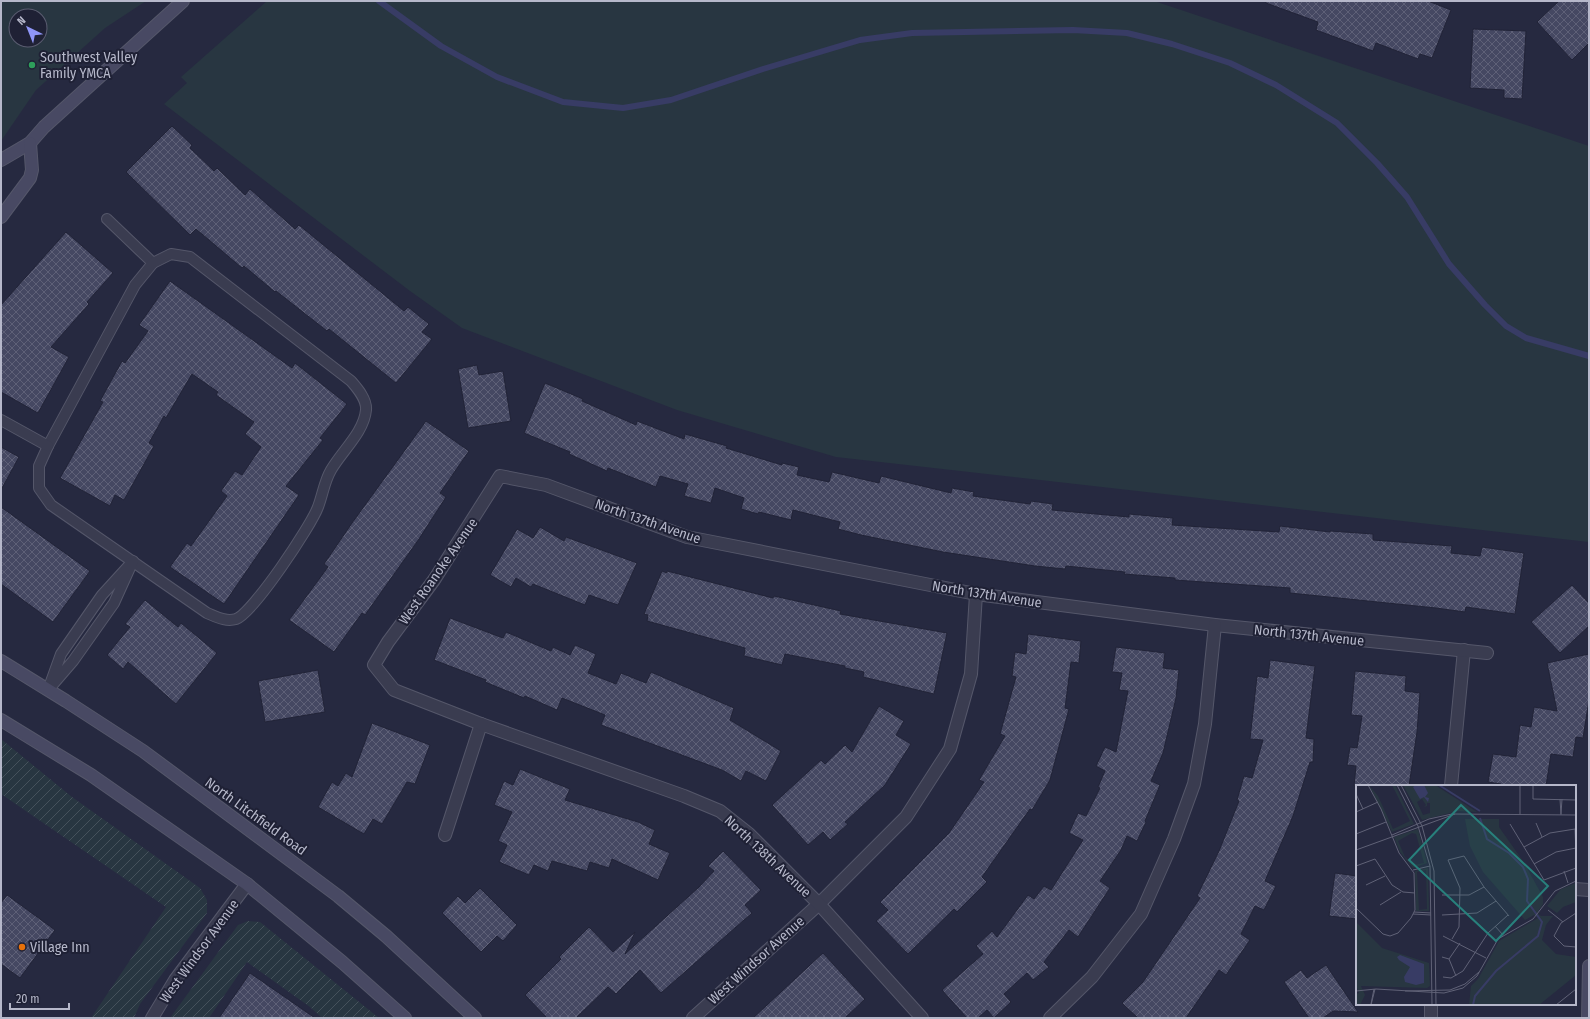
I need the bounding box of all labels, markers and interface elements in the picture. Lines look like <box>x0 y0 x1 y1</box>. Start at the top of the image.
north arrow <box>8 8 48 48</box>
text: N <box>15 14 28 28</box>
place label: Southwest Valley Family YMCA <box>40 49 138 82</box>
marker: Southwest Valley Family YMCA <box>27 60 37 70</box>
street label: North 137th Avenue <box>593 495 703 548</box>
street label: West Roanoke Avenue <box>395 515 482 628</box>
street label: North 137th Avenue <box>931 577 1043 612</box>
street label: North 137th Avenue <box>1253 621 1365 650</box>
street label: North Litchfield Road <box>202 774 310 859</box>
inset map <box>1356 785 1576 1005</box>
street label: North 138th Avenue <box>721 812 815 901</box>
street label: West Windsor Avenue <box>156 896 243 1006</box>
street label: West Windsor Avenue <box>705 913 808 1008</box>
place label: Village Inn <box>30 939 90 956</box>
marker: Village Inn <box>17 942 27 952</box>
scale bar <box>10 985 69 1011</box>
text: 20 m <box>16 992 40 1006</box>

